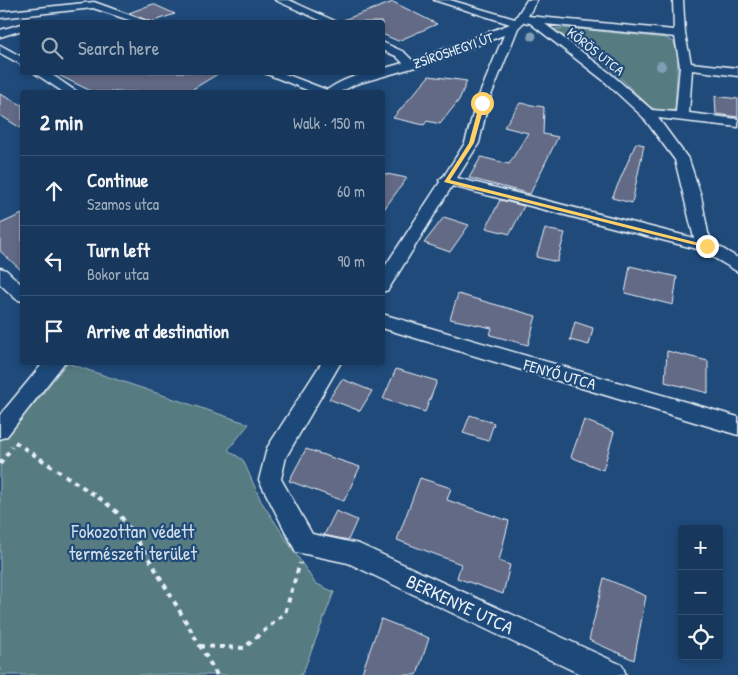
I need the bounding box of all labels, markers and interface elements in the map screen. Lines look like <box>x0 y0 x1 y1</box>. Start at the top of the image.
search box <box>20 20 385 75</box>
street label: KŐRÖS UTCA <box>563 23 629 79</box>
street label: ZSÍROSHEGYI ÚT <box>410 27 496 73</box>
icon: search <box>38 34 66 62</box>
text: Search here <box>78 35 159 61</box>
route start <box>471 92 494 115</box>
text: 2 min <box>40 108 83 137</box>
text: Walk · 150 m <box>293 112 365 134</box>
text: Continue <box>87 167 148 193</box>
icon: ahead <box>40 177 68 205</box>
text: 60 m <box>337 180 365 202</box>
text: Szamos utca <box>87 193 159 215</box>
route end <box>696 235 719 258</box>
text: Turn left <box>87 237 150 263</box>
icon: left <box>40 247 68 275</box>
text: 90 m <box>337 250 365 272</box>
text: Bokor utca <box>87 263 149 285</box>
icon: arrive <box>40 317 68 345</box>
text: Arrive at destination <box>87 318 229 344</box>
street label: FENYŐ UTCA <box>520 353 599 395</box>
park label: Fokozottan védett természeti terület <box>69 518 198 566</box>
map controls <box>678 525 723 660</box>
button: + <box>678 525 723 570</box>
street label: BERKENYE UTCA <box>402 568 518 640</box>
button: − <box>678 570 723 615</box>
button: locate <box>678 615 723 660</box>

